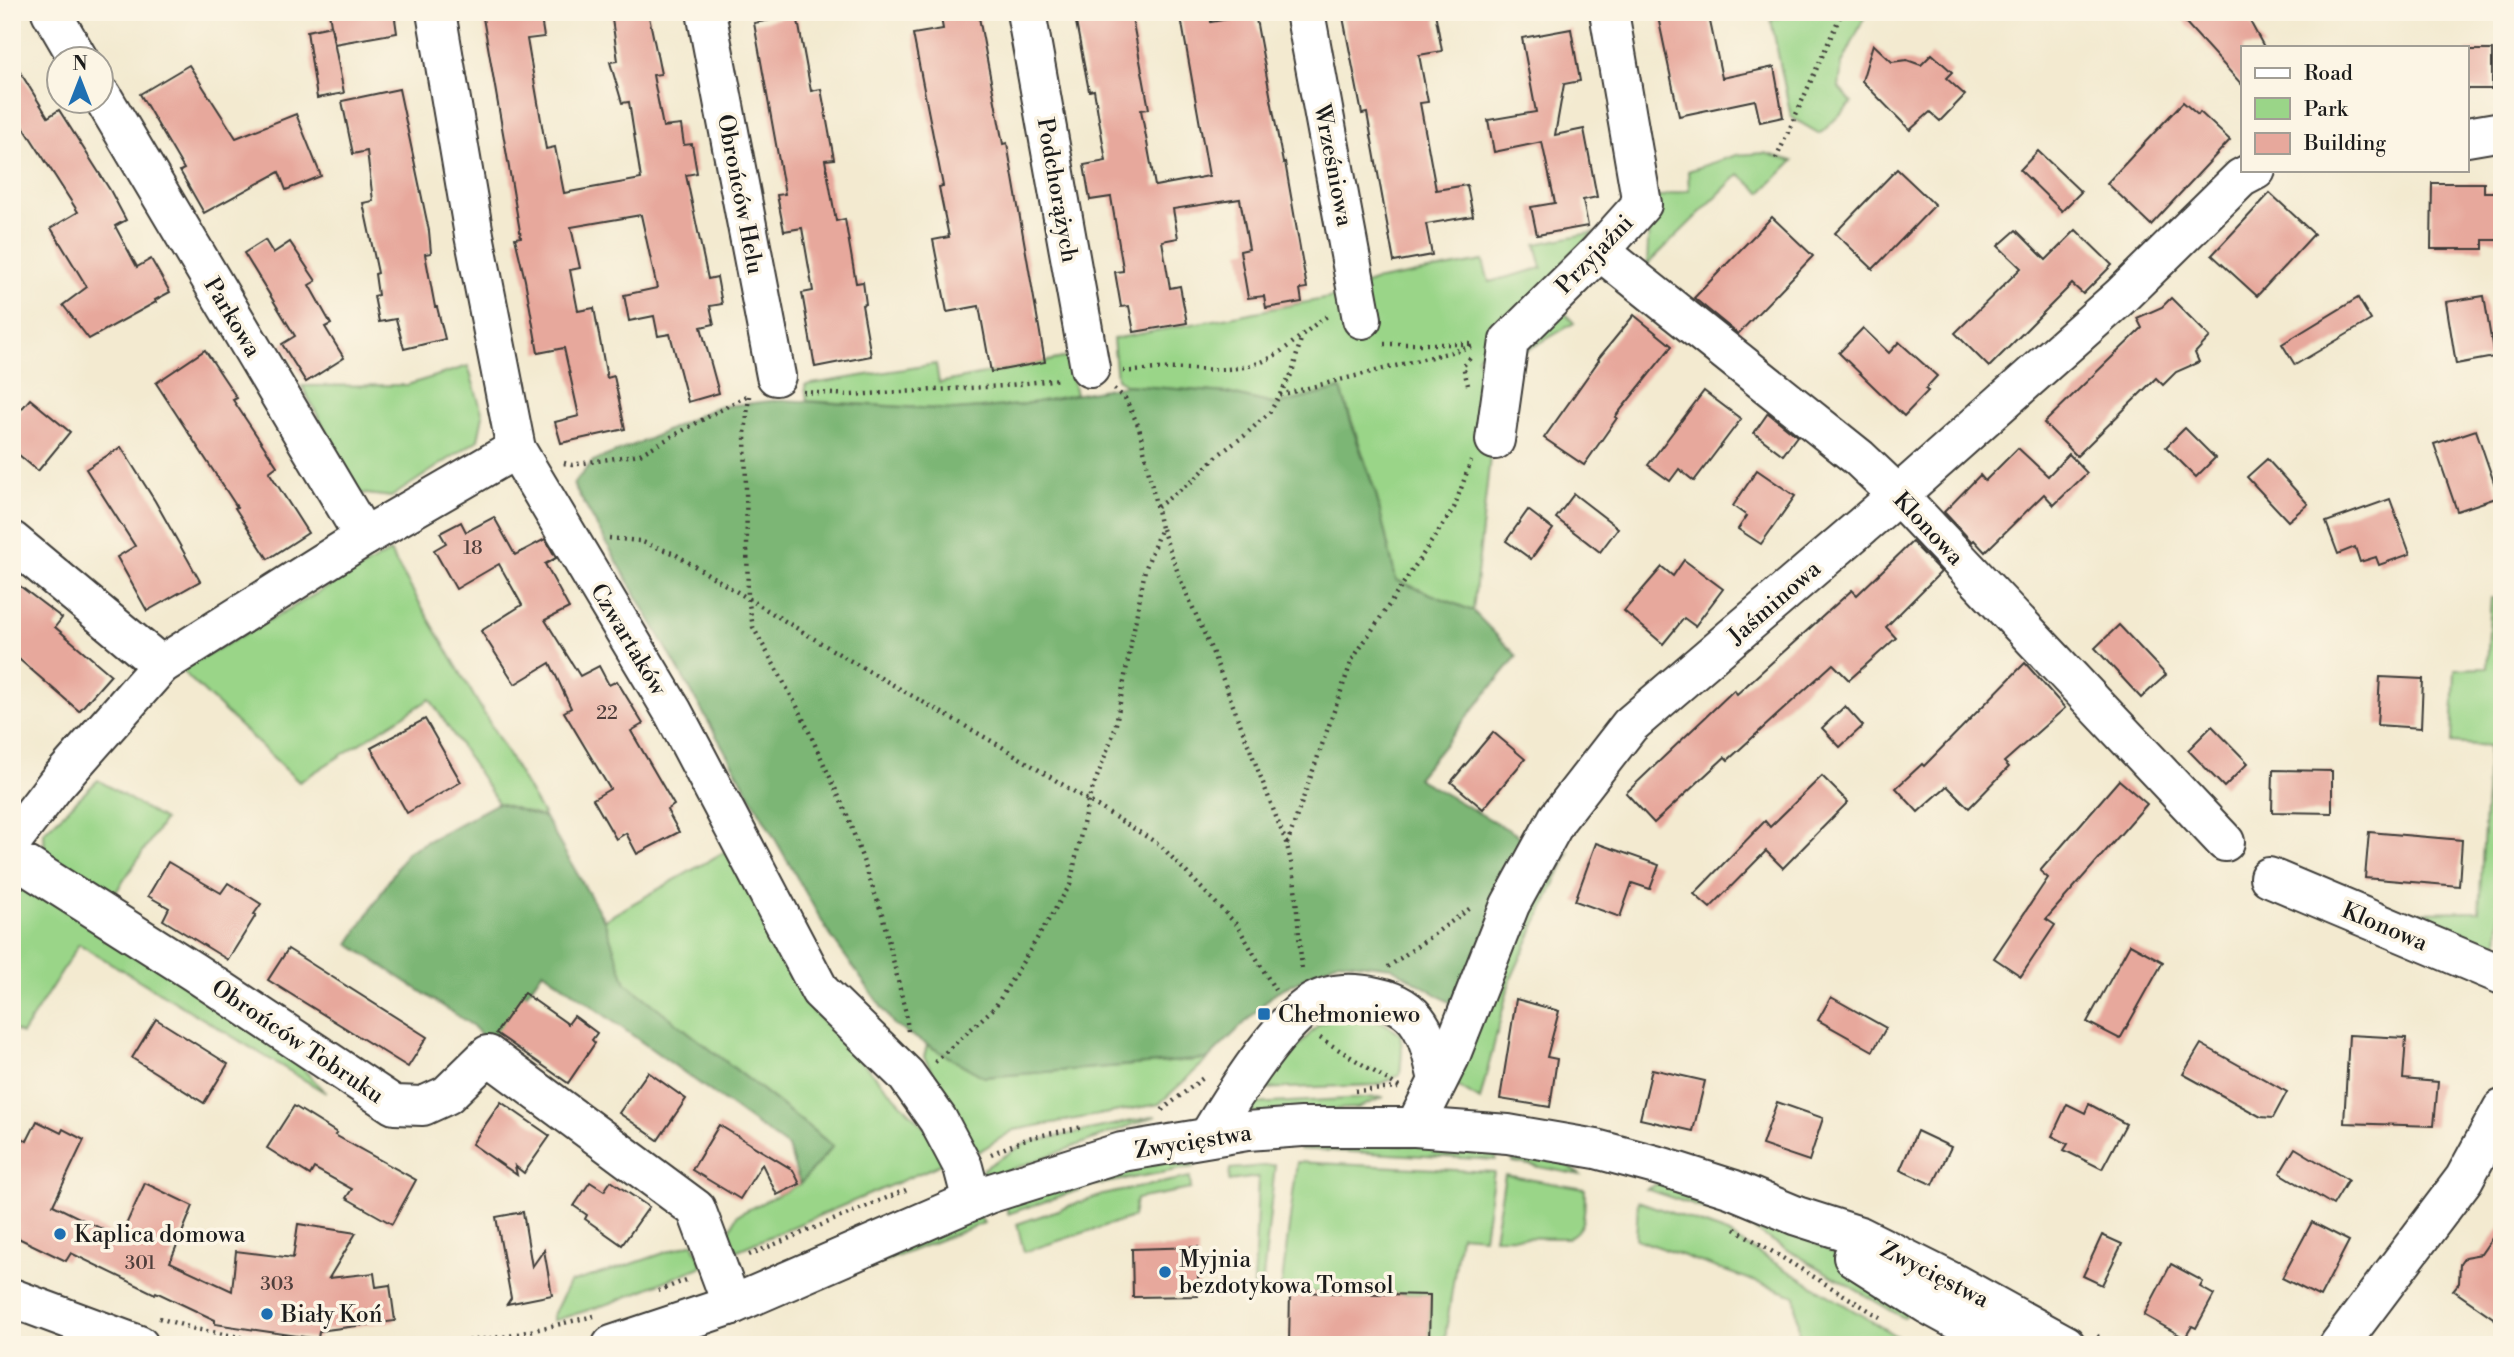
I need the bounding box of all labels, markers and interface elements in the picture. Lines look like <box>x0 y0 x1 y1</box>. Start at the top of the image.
north arrow <box>46 46 116 116</box>
legend <box>2241 46 2468 172</box>
text: N <box>72 52 88 76</box>
text: Road <box>2304 61 2353 87</box>
text: Park <box>2304 97 2349 123</box>
street label: Wrześniowa <box>1307 101 1359 229</box>
street label: Obrońców Helu <box>711 112 769 276</box>
street label: Podchorążych <box>1031 116 1084 265</box>
text: Building <box>2303 131 2386 157</box>
street label: Przyjaźni <box>1550 209 1639 300</box>
street label: Parkowa <box>198 273 267 363</box>
street label: Klonowa <box>1887 486 1970 572</box>
house number: 18 <box>463 536 483 560</box>
street label: Jaśminowa <box>1722 555 1827 651</box>
street label: Czwartaków <box>584 579 673 701</box>
house number: 22 <box>596 701 618 725</box>
street label: Klonowa <box>2338 896 2432 958</box>
street label: Obrońców Tobruku <box>206 974 389 1110</box>
place label: Chełmoniewo <box>1278 1001 1420 1029</box>
marker: Chełmoniewo <box>1256 1006 1272 1022</box>
street label: Zwycięstwa <box>1133 1119 1254 1165</box>
place label: Kaplica domowa <box>74 1221 246 1249</box>
marker: Kaplica domowa <box>52 1226 68 1242</box>
street label: Zwycięstwa <box>1876 1236 1994 1314</box>
place label: Myjnia bezdotykowa Tomsol <box>1179 1246 1394 1300</box>
house number: 301 <box>125 1251 155 1275</box>
marker: Myjnia bezdotykowa Tomsol <box>1157 1264 1173 1280</box>
house number: 303 <box>260 1272 294 1296</box>
place label: Biały Koń <box>280 1301 383 1329</box>
marker: Biały Koń <box>259 1306 275 1322</box>

